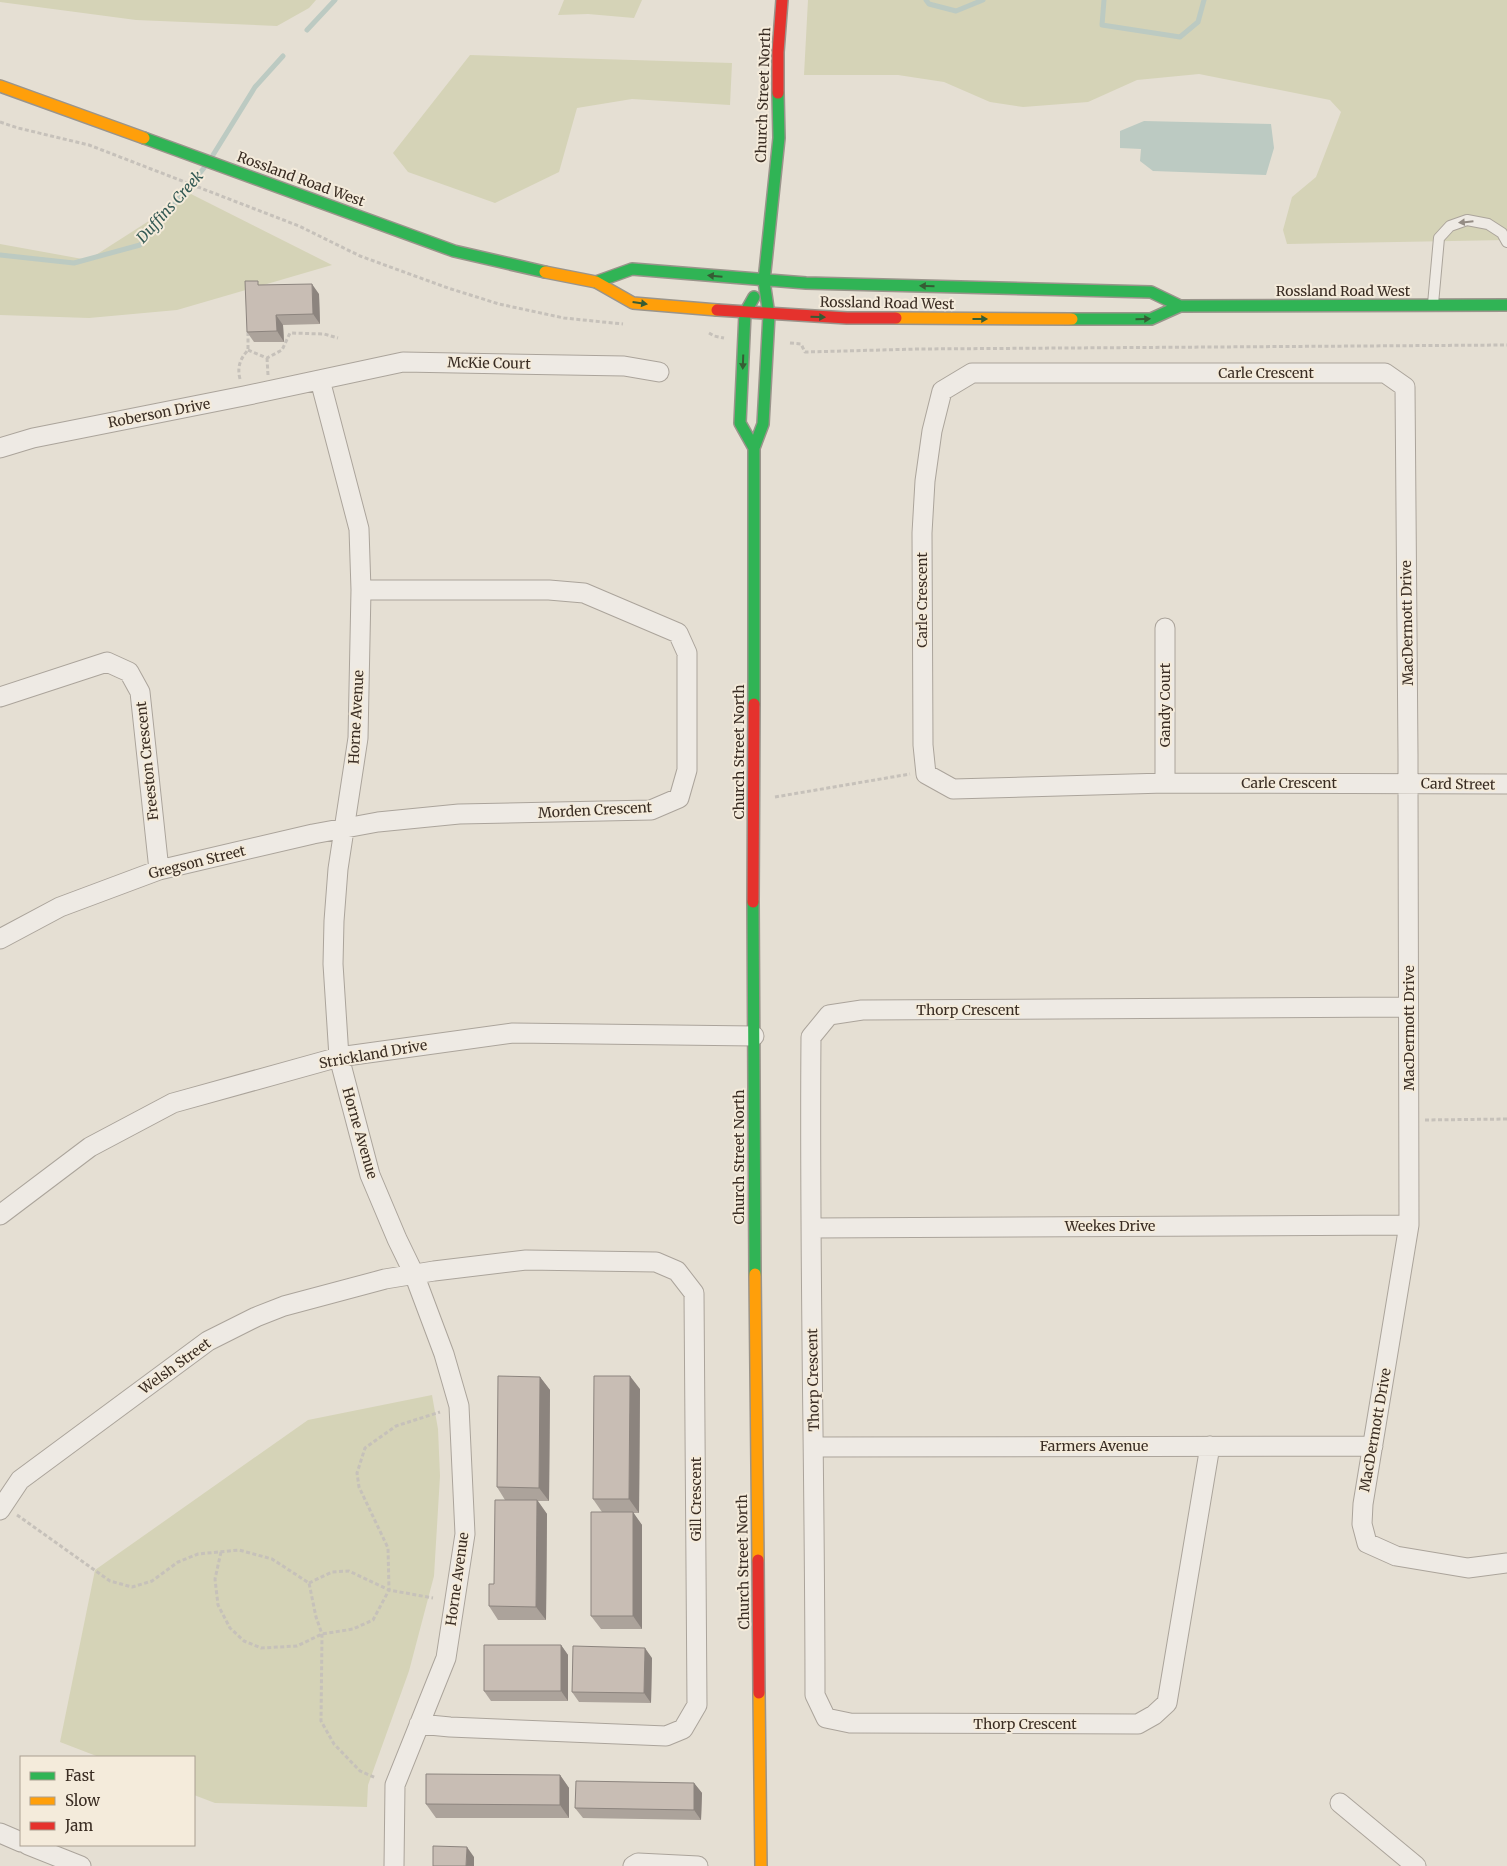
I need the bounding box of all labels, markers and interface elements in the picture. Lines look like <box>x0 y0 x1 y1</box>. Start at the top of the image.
street label: Church Street North <box>752 27 774 163</box>
street label: Rossland Road West <box>235 148 368 211</box>
water label: Duffins Creek <box>132 166 208 247</box>
one-way arrow <box>1458 218 1474 226</box>
one-way arrow <box>707 272 723 280</box>
one-way arrow <box>919 282 935 290</box>
street label: Rossland Road West <box>1276 282 1411 300</box>
street label: Rossland Road West <box>820 293 955 313</box>
one-way arrow <box>632 299 648 307</box>
one-way arrow <box>810 313 826 321</box>
one-way arrow <box>973 315 989 323</box>
one-way arrow <box>1135 315 1151 323</box>
street label: McKie Court <box>447 353 531 373</box>
one-way arrow <box>739 354 747 370</box>
street label: Carle Crescent <box>1218 364 1314 382</box>
street label: Roberson Drive <box>106 394 212 432</box>
street label: Carle Crescent <box>913 552 931 648</box>
street label: MacDermott Drive <box>1397 560 1417 686</box>
street label: Gandy Court <box>1156 662 1174 747</box>
street label: Horne Avenue <box>345 669 367 765</box>
street label: Church Street North <box>730 684 748 820</box>
street label: Freeston Crescent <box>132 700 162 822</box>
street label: Carle Crescent <box>1241 774 1337 792</box>
street label: Card Street <box>1421 774 1496 794</box>
street label: Morden Crescent <box>538 798 653 822</box>
street label: Gregson Street <box>147 841 248 883</box>
street label: MacDermott Drive <box>1400 965 1418 1091</box>
street label: Thorp Crescent <box>916 1001 1020 1019</box>
street label: Strickland Drive <box>317 1036 429 1072</box>
street label: Horne Avenue <box>338 1085 382 1181</box>
street label: Church Street North <box>730 1089 748 1225</box>
street label: Weekes Drive <box>1064 1217 1155 1235</box>
street label: Thorp Crescent <box>803 1328 823 1432</box>
street label: Welsh Street <box>135 1334 215 1399</box>
street label: MacDermott Drive <box>1355 1367 1395 1493</box>
street label: Farmers Avenue <box>1040 1437 1148 1455</box>
street label: Gill Crescent <box>687 1456 705 1541</box>
street label: Church Street North <box>733 1494 753 1630</box>
street label: Horne Avenue <box>442 1531 472 1627</box>
street label: Thorp Crescent <box>973 1715 1077 1733</box>
legend <box>20 1756 195 1846</box>
text: Fast <box>65 1766 95 1785</box>
text: Slow <box>65 1791 100 1810</box>
text: Jam <box>64 1816 93 1835</box>

